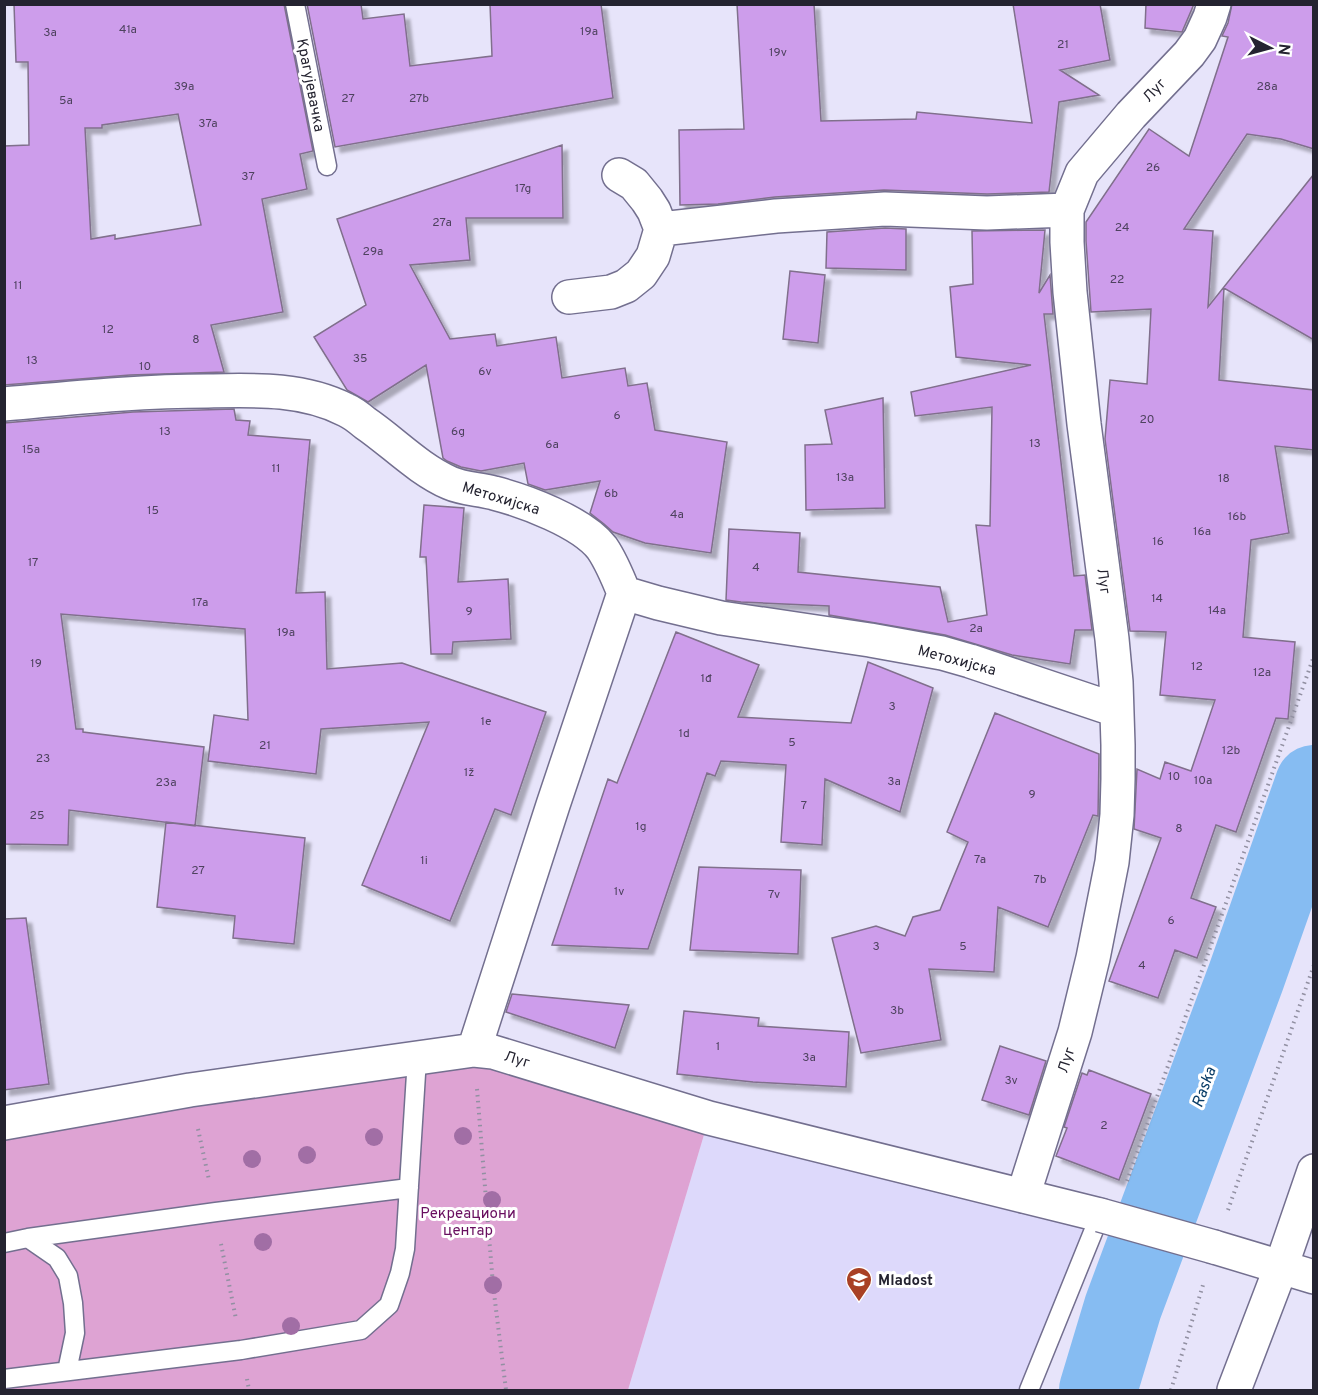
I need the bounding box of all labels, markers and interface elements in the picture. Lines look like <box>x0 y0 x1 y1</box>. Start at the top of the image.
north arrow <box>1240 18 1300 78</box>
house number: 41a <box>119 22 137 38</box>
house number: 19a <box>580 24 598 40</box>
house number: 3a <box>43 25 57 41</box>
street label: Крагујевачка <box>291 37 328 134</box>
house number: 21 <box>1057 37 1069 53</box>
text: N <box>1272 43 1293 56</box>
house number: 19v <box>769 45 787 61</box>
street label: Луг <box>1139 75 1171 107</box>
house number: 39a <box>174 79 194 95</box>
house number: 28a <box>1256 79 1278 95</box>
house number: 27 <box>341 91 355 107</box>
house number: 27b <box>409 91 429 107</box>
house number: 5a <box>59 93 73 109</box>
house number: 37a <box>198 116 218 132</box>
house number: 26 <box>1146 160 1160 176</box>
house number: 37 <box>241 169 255 185</box>
house number: 17g <box>515 181 531 197</box>
house number: 27a <box>432 215 452 231</box>
house number: 24 <box>1115 220 1129 236</box>
house number: 29a <box>363 244 383 260</box>
house number: 22 <box>1110 272 1124 288</box>
house number: 11 <box>14 278 22 294</box>
house number: 12 <box>102 322 114 338</box>
house number: 8 <box>192 332 200 348</box>
house number: 35 <box>353 351 367 367</box>
house number: 13 <box>26 353 38 369</box>
house number: 10 <box>139 359 151 375</box>
house number: 6v <box>478 364 492 380</box>
house number: 6 <box>613 408 621 424</box>
house number: 20 <box>1139 412 1155 428</box>
house number: 13 <box>159 424 171 440</box>
house number: 6g <box>451 424 465 440</box>
house number: 13 <box>1029 436 1041 452</box>
house number: 6a <box>545 437 559 453</box>
house number: 15a <box>22 442 40 458</box>
house number: 11 <box>272 461 280 477</box>
house number: 13a <box>836 470 854 486</box>
house number: 18 <box>1218 471 1230 487</box>
street label: Метохијска <box>459 479 542 520</box>
house number: 6b <box>604 486 618 502</box>
house number: 15 <box>147 503 159 519</box>
house number: 4a <box>670 507 684 523</box>
house number: 16b <box>1228 509 1246 525</box>
house number: 16a <box>1193 524 1211 540</box>
house number: 16 <box>1152 534 1164 550</box>
house number: 17 <box>28 555 38 571</box>
house number: 4 <box>752 560 760 576</box>
street label: Луг <box>1091 567 1114 595</box>
house number: 14 <box>1151 591 1163 607</box>
house number: 17a <box>192 595 208 611</box>
house number: 14a <box>1208 603 1226 619</box>
house number: 9 <box>465 604 473 620</box>
house number: 2a <box>969 621 983 637</box>
house number: 19a <box>277 625 295 641</box>
street label: Метохијска <box>915 642 998 681</box>
house number: 19 <box>30 656 42 672</box>
house number: 12 <box>1191 659 1203 675</box>
house number: 12a <box>1253 665 1271 681</box>
house number: 1đ <box>700 671 712 687</box>
house number: 3 <box>888 699 896 715</box>
house number: 1e <box>481 714 491 730</box>
house number: 1d <box>678 726 690 742</box>
house number: 5 <box>788 735 796 751</box>
house number: 21 <box>259 738 271 754</box>
house number: 12b <box>1222 743 1241 759</box>
house number: 23 <box>36 751 50 767</box>
house number: 1ž <box>464 765 474 781</box>
house number: 10 <box>1168 769 1180 785</box>
house number: 10a <box>1194 773 1212 789</box>
house number: 3a <box>887 774 901 790</box>
house number: 23a <box>156 775 177 791</box>
house number: 9 <box>1028 787 1036 803</box>
house number: 7 <box>801 798 807 814</box>
house number: 25 <box>30 808 44 824</box>
house number: 1g <box>635 819 647 835</box>
house number: 8 <box>1175 821 1183 837</box>
house number: 7a <box>974 852 986 868</box>
house number: 1i <box>420 853 428 869</box>
house number: 27 <box>191 863 205 879</box>
house number: 7b <box>1033 872 1047 888</box>
house number: 1v <box>614 884 624 900</box>
house number: 7v <box>768 887 780 903</box>
house number: 6 <box>1167 913 1175 929</box>
house number: 3 <box>872 939 880 955</box>
house number: 5 <box>959 939 967 955</box>
house number: 4 <box>1138 958 1146 974</box>
house number: 3b <box>890 1003 904 1019</box>
house number: 1 <box>716 1039 720 1055</box>
street label: Луг <box>1054 1045 1080 1076</box>
street label: Луг <box>501 1048 532 1073</box>
house number: 3a <box>802 1050 816 1066</box>
water label: Raska <box>1188 1064 1222 1111</box>
house number: 3v <box>1004 1073 1018 1089</box>
house number: 2 <box>1100 1118 1108 1134</box>
park label: Рекреациони центар <box>420 1205 516 1241</box>
school or university icon: Mladost <box>844 1265 874 1303</box>
place label: Mladost <box>878 1272 933 1291</box>

